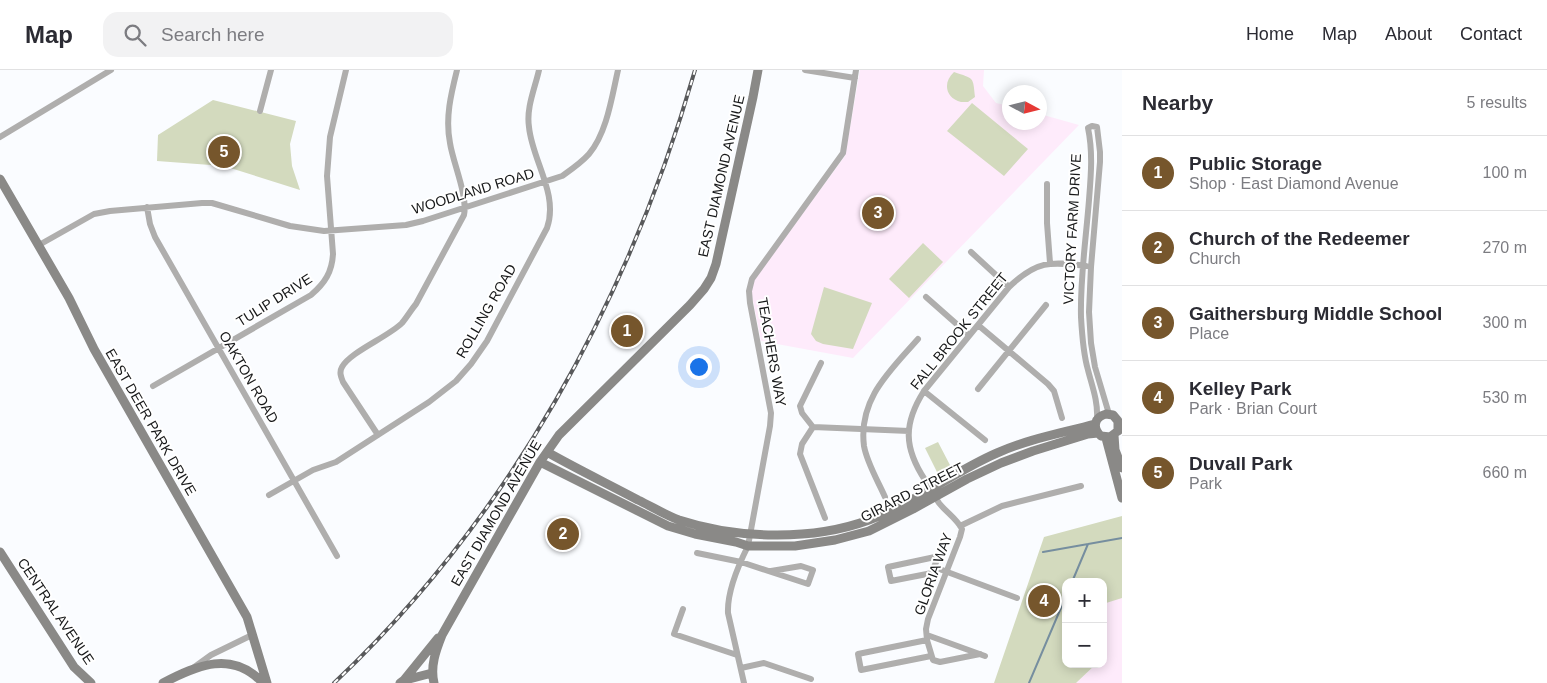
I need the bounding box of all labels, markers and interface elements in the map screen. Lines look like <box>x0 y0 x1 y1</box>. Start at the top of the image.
search box <box>103 12 453 57</box>
text: Map <box>25 21 73 48</box>
icon: search <box>121 21 149 49</box>
text: Search here <box>161 24 265 45</box>
text: Home <box>1246 24 1294 44</box>
text: Map <box>1322 24 1357 44</box>
text: About <box>1385 24 1432 44</box>
text: Contact <box>1460 24 1522 44</box>
north arrow <box>1002 85 1047 130</box>
text: Nearby <box>1142 91 1213 114</box>
street label: EAST DIAMOND AVENUE <box>695 93 747 259</box>
text: 5 results <box>1467 94 1527 111</box>
pin: 5 <box>208 133 240 171</box>
street label: VICTORY FARM DRIVE <box>1060 153 1084 305</box>
text: Public Storage <box>1189 153 1322 174</box>
text: 1 <box>1154 164 1162 181</box>
text: 100 m <box>1483 164 1527 181</box>
street label: WOODLAND ROAD <box>410 165 536 217</box>
text: Shop · East Diamond Avenue <box>1189 175 1399 192</box>
pin: 3 <box>862 194 894 232</box>
text: Church of the Redeemer <box>1189 228 1410 249</box>
text: 2 <box>1154 239 1162 256</box>
text: 270 m <box>1483 239 1527 256</box>
text: Church <box>1189 250 1241 267</box>
street label: ROLLING ROAD <box>453 261 519 361</box>
street label: FALL BROOK STREET <box>907 269 1011 393</box>
street label: TULIP DRIVE <box>233 270 315 330</box>
street label: TEACHERS WAY <box>755 296 790 408</box>
text: Gaithersburg Middle School <box>1189 303 1442 324</box>
pin: 1 <box>611 312 643 350</box>
text: 3 <box>1154 314 1162 331</box>
text: 300 m <box>1483 314 1527 331</box>
text: Place <box>1189 325 1229 342</box>
street label: OAKTON ROAD <box>216 328 282 426</box>
street label: EAST DEER PARK DRIVE <box>102 346 200 498</box>
your location <box>686 354 712 380</box>
text: Kelley Park <box>1189 378 1291 399</box>
text: 4 <box>1154 389 1162 406</box>
text: 530 m <box>1483 389 1527 406</box>
text: Park · Brian Court <box>1189 400 1317 417</box>
street label: EAST DIAMOND AVENUE <box>448 437 544 589</box>
text: Duvall Park <box>1189 453 1293 474</box>
street label: GIRARD STREET <box>858 459 967 525</box>
text: 5 <box>1154 464 1162 481</box>
text: 660 m <box>1483 464 1527 481</box>
text: Park <box>1189 475 1222 492</box>
pin: 2 <box>547 515 579 553</box>
street label: GLORIA WAY <box>911 530 956 617</box>
street label: CENTRAL AVENUE <box>15 555 97 667</box>
map controls <box>1062 578 1107 668</box>
button: + <box>1062 578 1107 623</box>
pin: 4 <box>1028 582 1060 620</box>
button: − <box>1062 623 1107 668</box>

